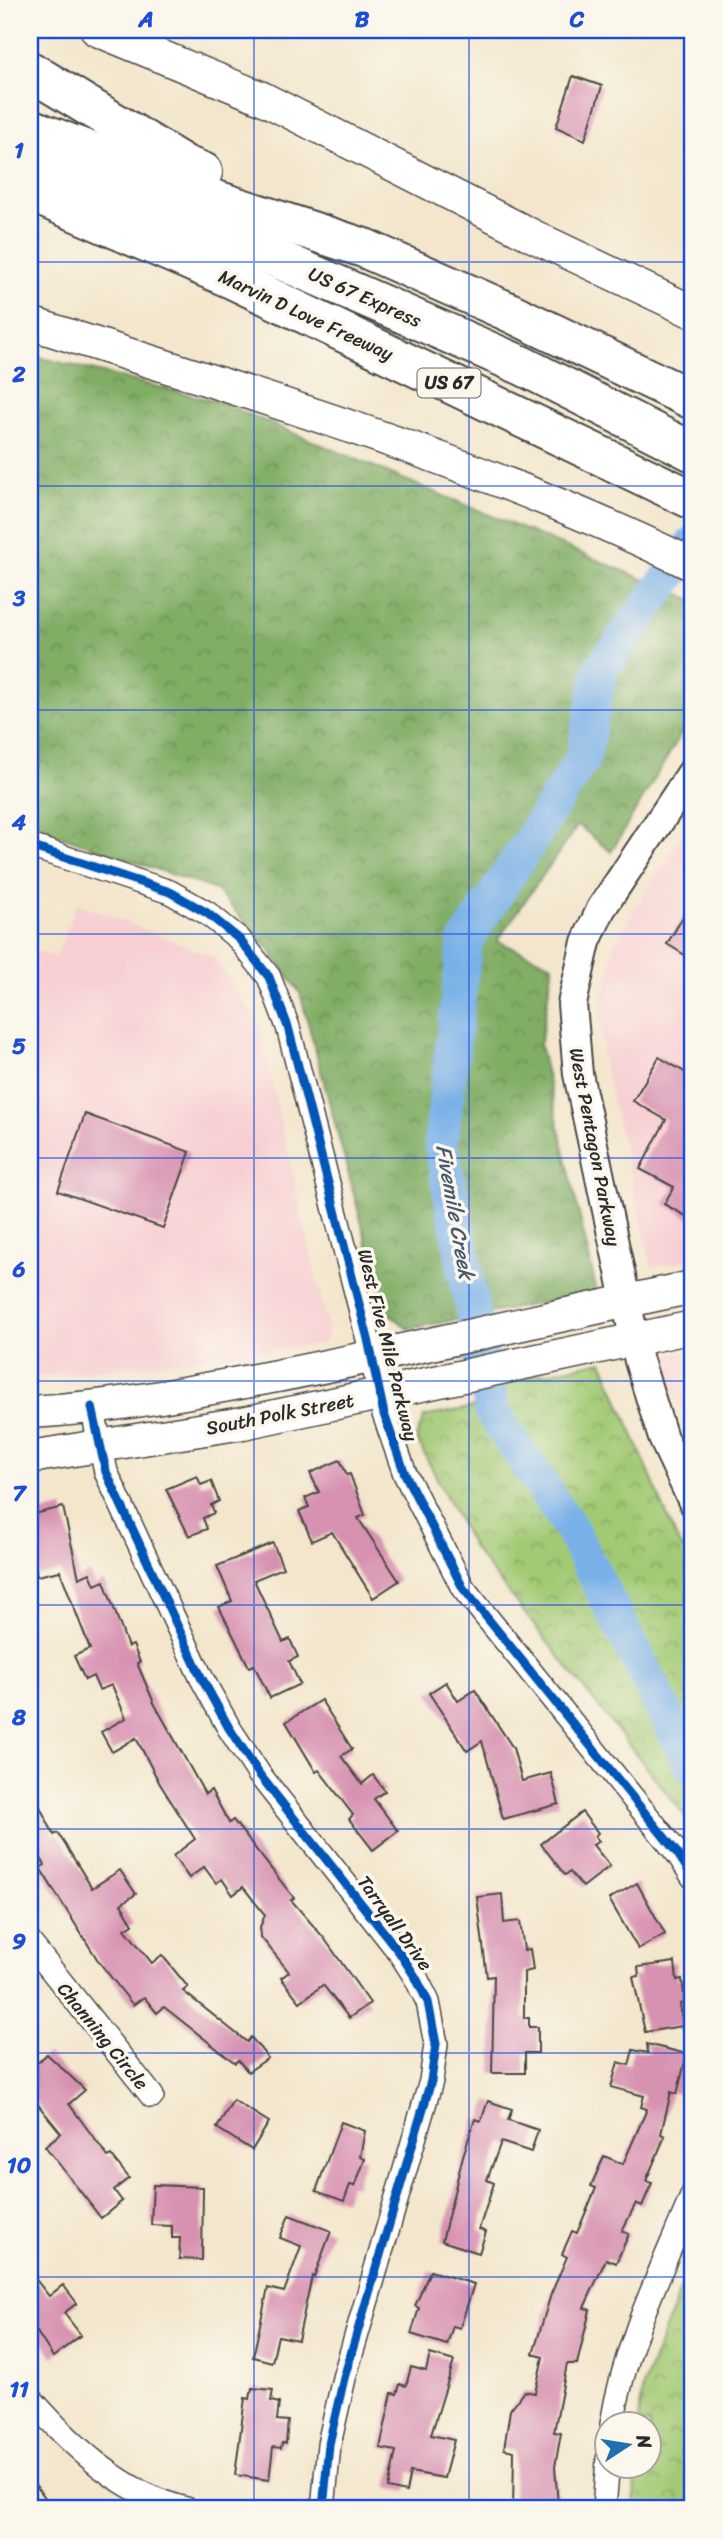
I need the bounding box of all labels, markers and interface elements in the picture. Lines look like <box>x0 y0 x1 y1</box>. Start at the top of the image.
text: A <box>137 0 154 40</box>
text: B <box>355 0 370 40</box>
text: C <box>569 0 585 40</box>
text: 1 <box>14 130 24 171</box>
street label: US 67 Express <box>303 257 427 337</box>
street label: Marvin D Love Freeway <box>213 260 399 370</box>
text: 2 <box>11 354 26 395</box>
road number: US 67 <box>418 368 480 398</box>
text: 3 <box>12 578 26 619</box>
text: 4 <box>11 802 27 843</box>
text: 5 <box>12 1026 26 1067</box>
street label: West Pentagon Parkway <box>560 1045 630 1249</box>
water label: Fivemile Creek <box>425 1142 486 1285</box>
street label: West Five Mile Parkway <box>348 1245 428 1445</box>
text: 6 <box>11 1249 26 1290</box>
street label: South Polk Street <box>203 1383 357 1445</box>
text: 7 <box>12 1473 27 1514</box>
text: 8 <box>11 1697 26 1738</box>
street label: Tarryall Drive <box>349 1868 441 1978</box>
text: 9 <box>12 1921 26 1962</box>
street label: Channing Circle <box>49 1975 157 2098</box>
text: 10 <box>7 2145 32 2186</box>
text: 11 <box>9 2369 29 2410</box>
north arrow <box>594 2410 664 2480</box>
text: N <box>626 2431 662 2452</box>

